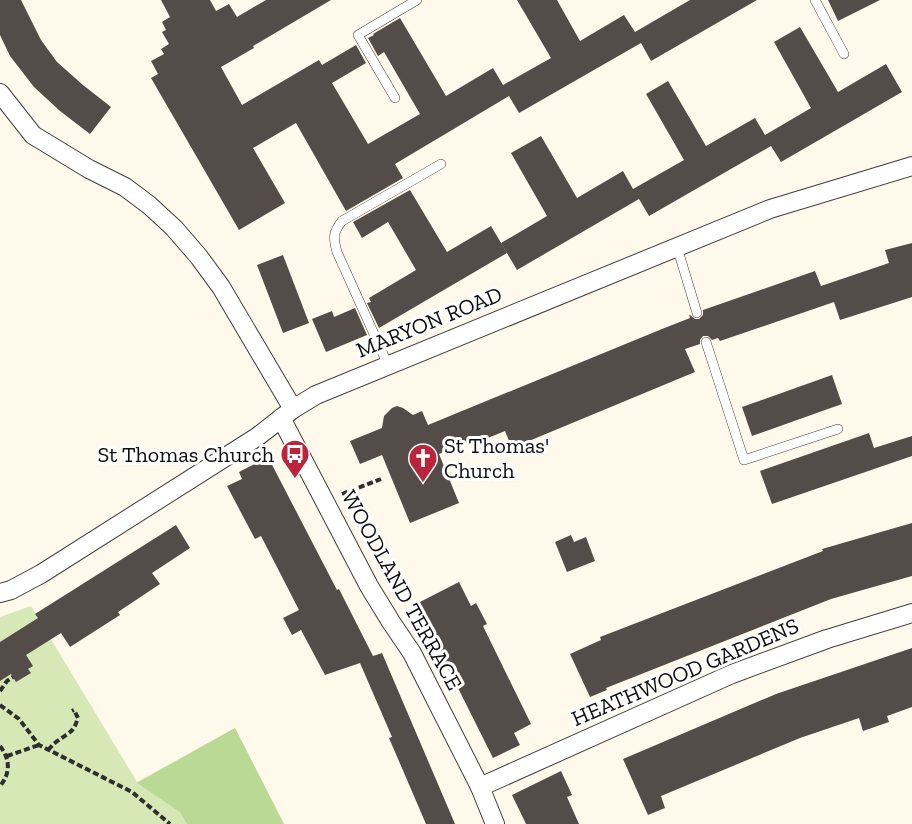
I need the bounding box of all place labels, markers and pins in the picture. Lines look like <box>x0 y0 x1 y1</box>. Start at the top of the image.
place label: St Thomas' Church <box>444 432 549 484</box>
bus stop icon: St Thomas Church <box>279 438 311 480</box>
place label: St Thomas Church <box>97 441 275 468</box>
church icon: St Thomas' Church <box>407 442 439 484</box>

